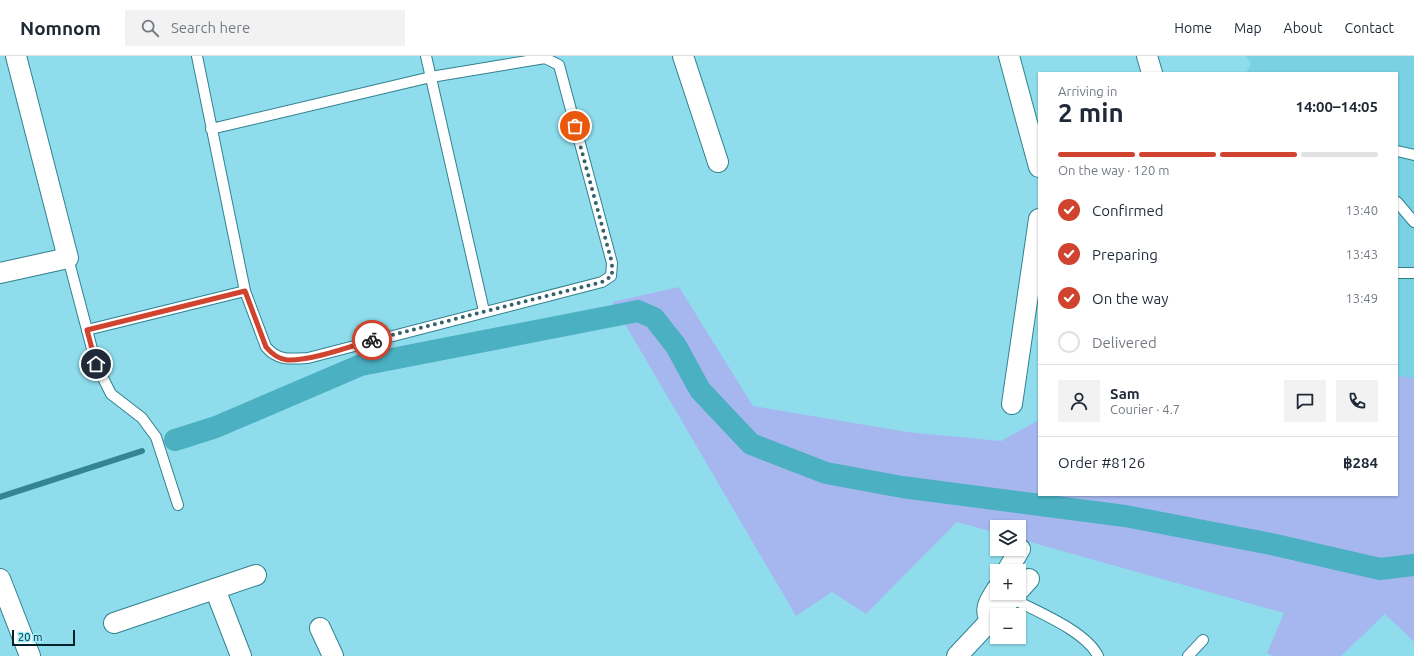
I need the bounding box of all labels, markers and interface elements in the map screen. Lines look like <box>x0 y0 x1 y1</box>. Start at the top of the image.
search box <box>125 10 405 46</box>
text: Nomnom <box>20 17 101 39</box>
icon: search <box>139 17 161 39</box>
text: Search here <box>171 19 250 36</box>
text: Home <box>1174 20 1212 36</box>
text: Map <box>1234 20 1262 36</box>
text: About <box>1284 20 1323 36</box>
text: Contact <box>1345 20 1394 36</box>
text: Arriving in <box>1058 84 1117 98</box>
text: 2 min <box>1058 98 1124 127</box>
text: 14:00–14:05 <box>1295 98 1378 115</box>
pin <box>558 109 592 143</box>
icon: bag <box>564 115 586 137</box>
text: On the way · 120 m <box>1058 163 1170 177</box>
icon: check <box>1058 199 1080 221</box>
text: Confirmed <box>1092 202 1164 219</box>
text: 13:40 <box>1345 203 1378 217</box>
icon: check <box>1058 243 1080 265</box>
text: Preparing <box>1092 246 1158 263</box>
text: 13:43 <box>1345 247 1378 261</box>
icon: check <box>1058 287 1080 309</box>
text: On the way <box>1092 290 1168 307</box>
text: 13:49 <box>1345 291 1378 305</box>
courier <box>352 320 392 360</box>
icon: bike <box>361 329 383 351</box>
text: Delivered <box>1092 334 1157 351</box>
pin <box>79 347 113 381</box>
icon: home <box>85 353 107 375</box>
button: person <box>1058 380 1100 422</box>
button: chat <box>1284 380 1326 422</box>
button: phone <box>1336 380 1378 422</box>
text: Sam <box>1110 385 1140 402</box>
text: Courier · 4.7 <box>1110 402 1180 416</box>
text: Order #8126 <box>1058 454 1145 471</box>
text: ฿284 <box>1343 454 1378 471</box>
map controls <box>990 520 1026 644</box>
button: layers <box>990 520 1026 556</box>
button: + <box>990 564 1026 600</box>
button: − <box>990 608 1026 644</box>
scale bar <box>12 628 75 647</box>
text: 20 m <box>18 631 42 643</box>

